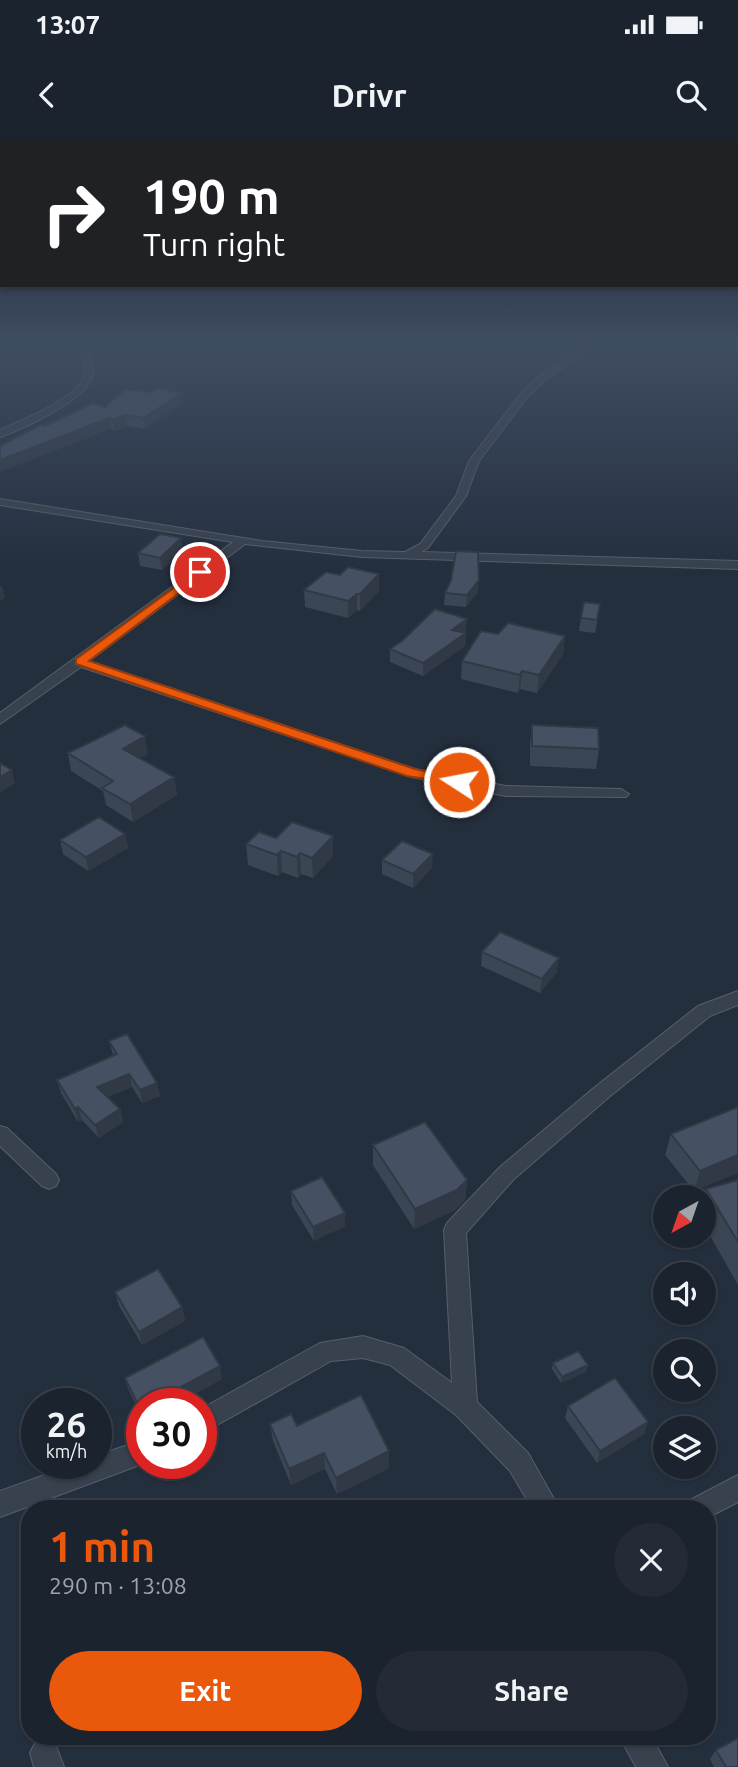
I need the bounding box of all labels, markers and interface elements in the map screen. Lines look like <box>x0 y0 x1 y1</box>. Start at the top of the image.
text: 13:07 <box>35 10 100 39</box>
icon: back <box>28 76 66 114</box>
icon: search <box>672 76 710 114</box>
text: Drivr <box>331 77 407 113</box>
icon: right <box>28 168 119 259</box>
text: 190 m <box>143 168 280 223</box>
text: Turn right <box>143 226 285 262</box>
pin <box>170 542 230 602</box>
icon: arrive <box>181 553 219 591</box>
position arrow <box>422 745 496 819</box>
north arrow <box>653 1185 716 1248</box>
map controls <box>653 1185 716 1479</box>
button: sound <box>653 1262 716 1325</box>
button: search <box>653 1339 716 1402</box>
speed limit sign: 30 <box>126 1388 217 1479</box>
text: 26 <box>47 1404 86 1444</box>
button: layers <box>653 1416 716 1479</box>
text: km/h <box>46 1441 87 1461</box>
text: 1 min <box>49 1523 155 1570</box>
button: close <box>614 1523 688 1597</box>
text: 290 m · 13:08 <box>49 1573 187 1598</box>
button: Exit <box>49 1651 362 1731</box>
button: Share <box>376 1651 688 1731</box>

